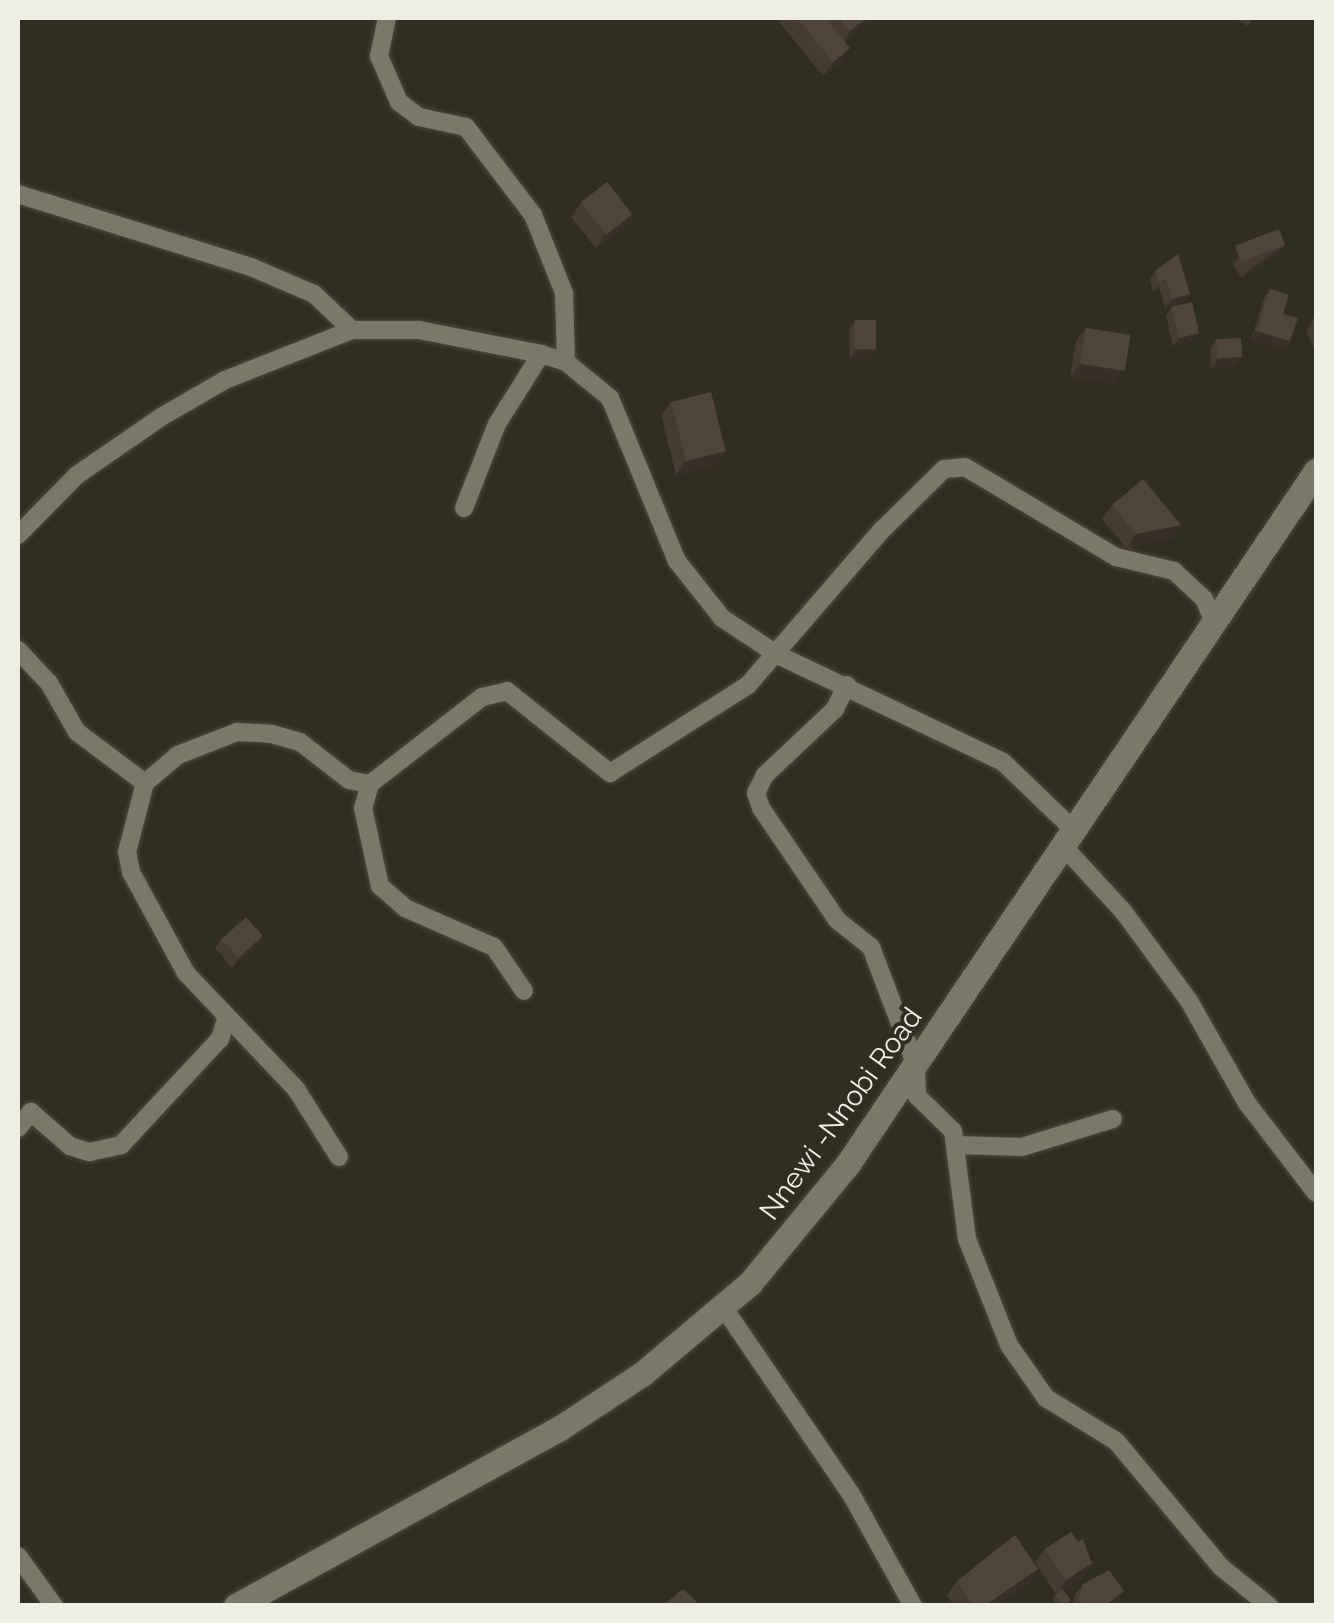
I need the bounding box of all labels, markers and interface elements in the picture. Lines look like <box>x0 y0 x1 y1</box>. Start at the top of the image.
street label: Nnewi -Nnobi Road <box>753 1001 929 1227</box>

